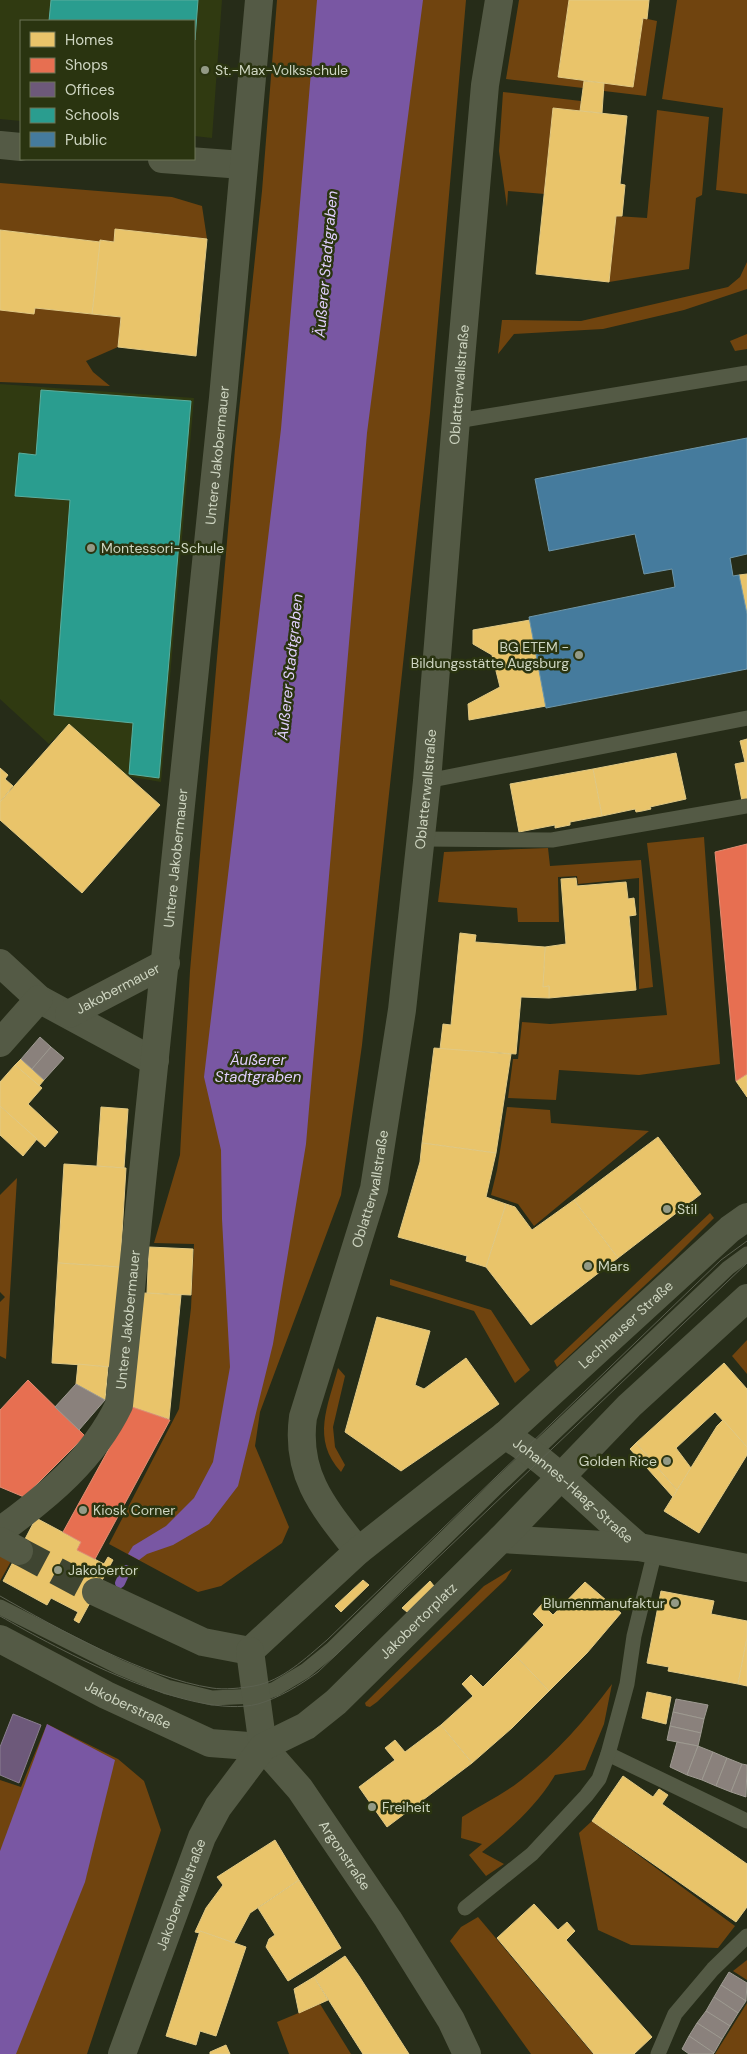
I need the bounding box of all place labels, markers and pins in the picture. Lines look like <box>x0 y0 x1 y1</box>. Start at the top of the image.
place label: St.-Max-Volksschule <box>215 61 348 79</box>
marker: St.-Max-Volksschule <box>199 64 211 76</box>
place label: Montessori-Schule <box>101 539 224 557</box>
marker: Montessori-Schule <box>85 542 97 554</box>
place label: BG ETEM - Bildungsstätte Augsburg <box>411 638 569 672</box>
marker: BG ETEM - Bildungsstätte Augsburg <box>573 649 585 661</box>
place label: Stil <box>677 1200 697 1218</box>
marker: Stil <box>661 1203 673 1215</box>
place label: Mars <box>598 1257 630 1275</box>
marker: Mars <box>582 1260 594 1272</box>
place label: Golden Rice <box>579 1452 657 1470</box>
marker: Golden Rice <box>661 1455 673 1467</box>
place label: Kiosk Corner <box>93 1501 175 1519</box>
marker: Kiosk Corner <box>77 1504 89 1516</box>
place label: Jakobertor <box>68 1561 138 1579</box>
marker: Jakobertor <box>52 1564 64 1576</box>
place label: Blumenmanufaktur <box>543 1594 665 1612</box>
marker: Blumenmanufaktur <box>669 1597 681 1609</box>
place label: Freiheit <box>382 1798 431 1816</box>
marker: Freiheit <box>366 1801 378 1813</box>

